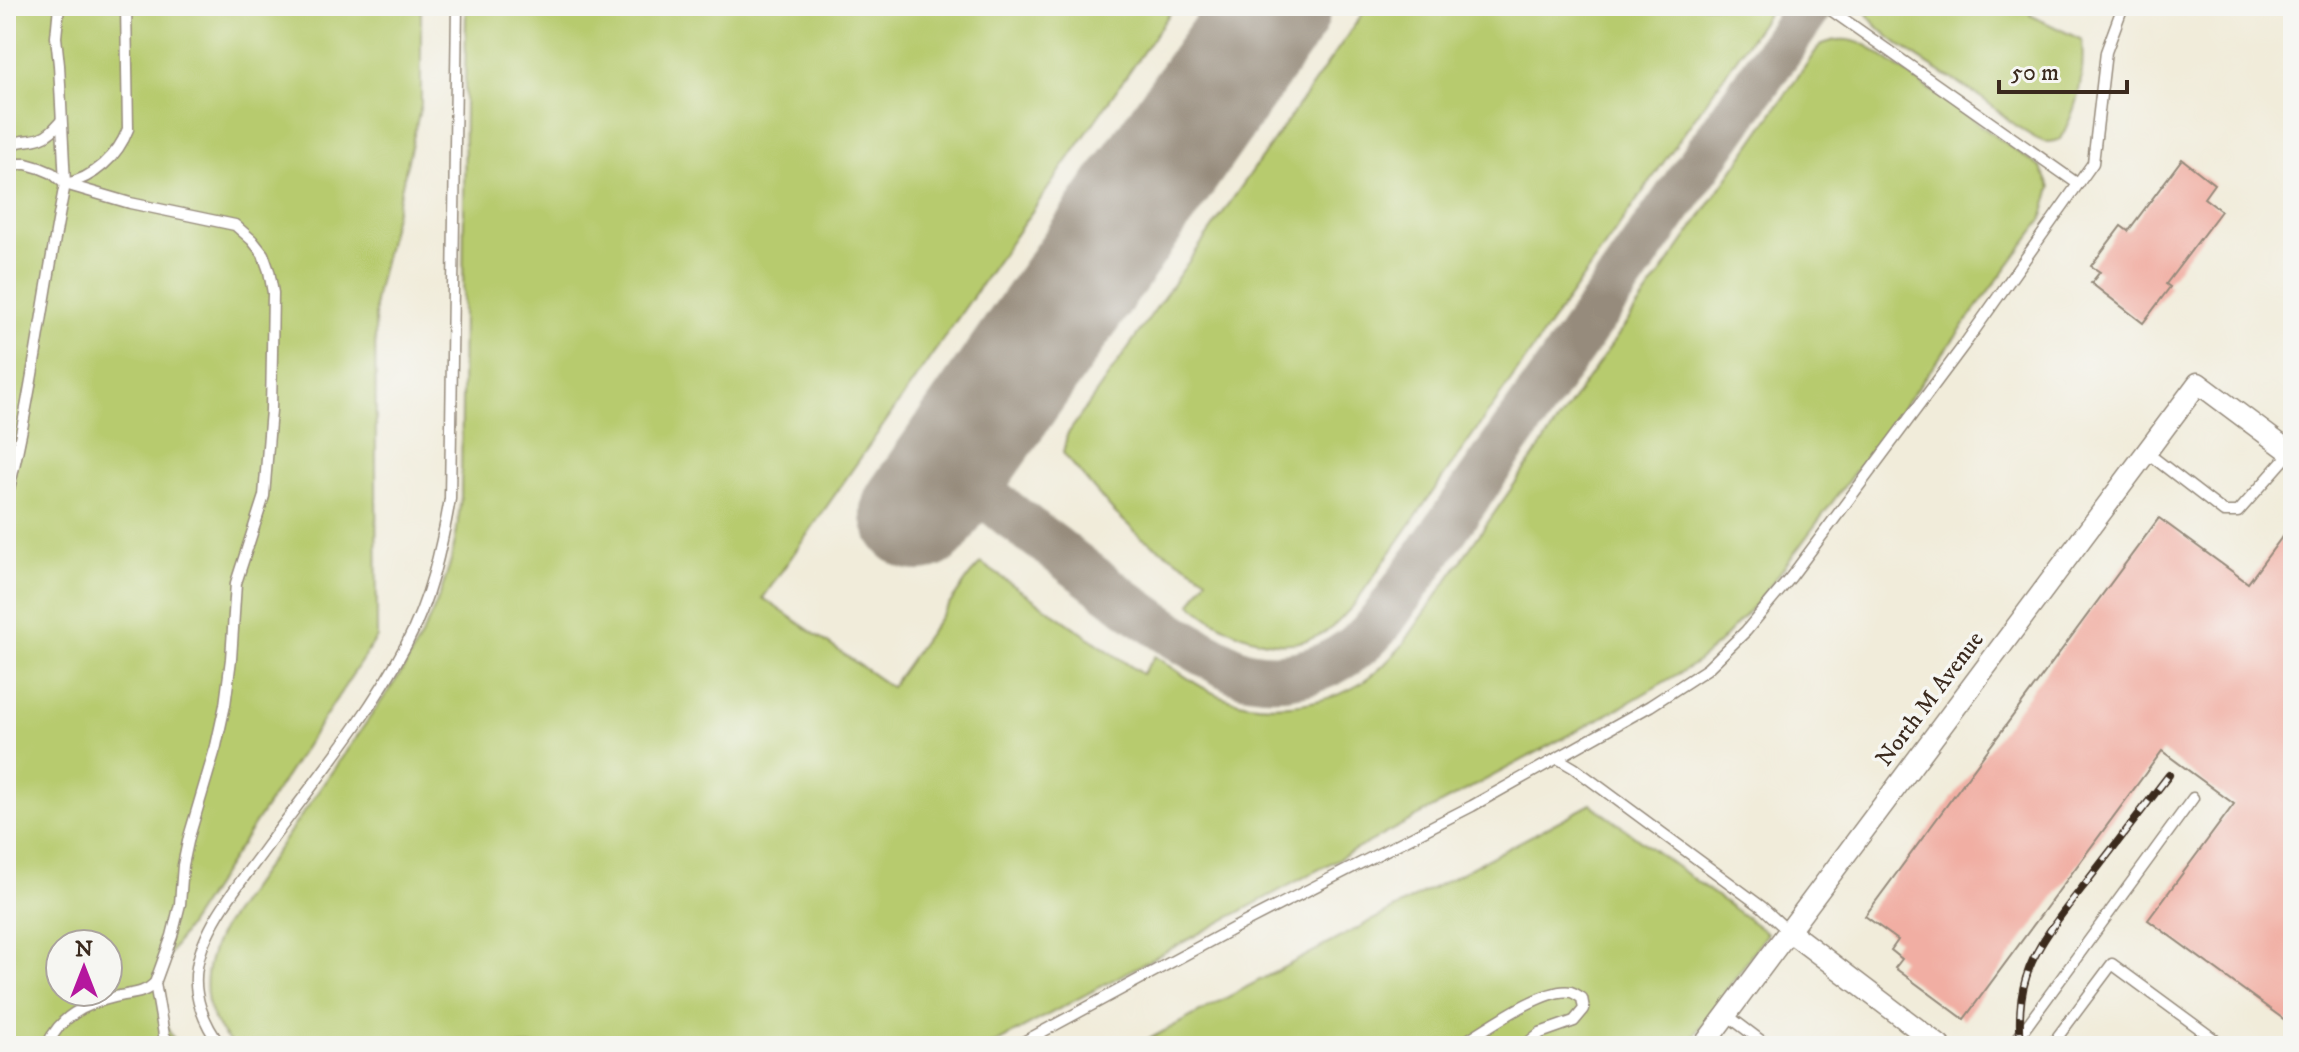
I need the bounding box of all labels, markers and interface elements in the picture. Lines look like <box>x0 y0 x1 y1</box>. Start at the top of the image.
scale bar <box>1999 44 2127 94</box>
text: 50 m <box>2011 58 2059 88</box>
street label: North M Avenue <box>1869 625 1991 772</box>
north arrow <box>44 928 124 1008</box>
text: N <box>75 936 93 963</box>

